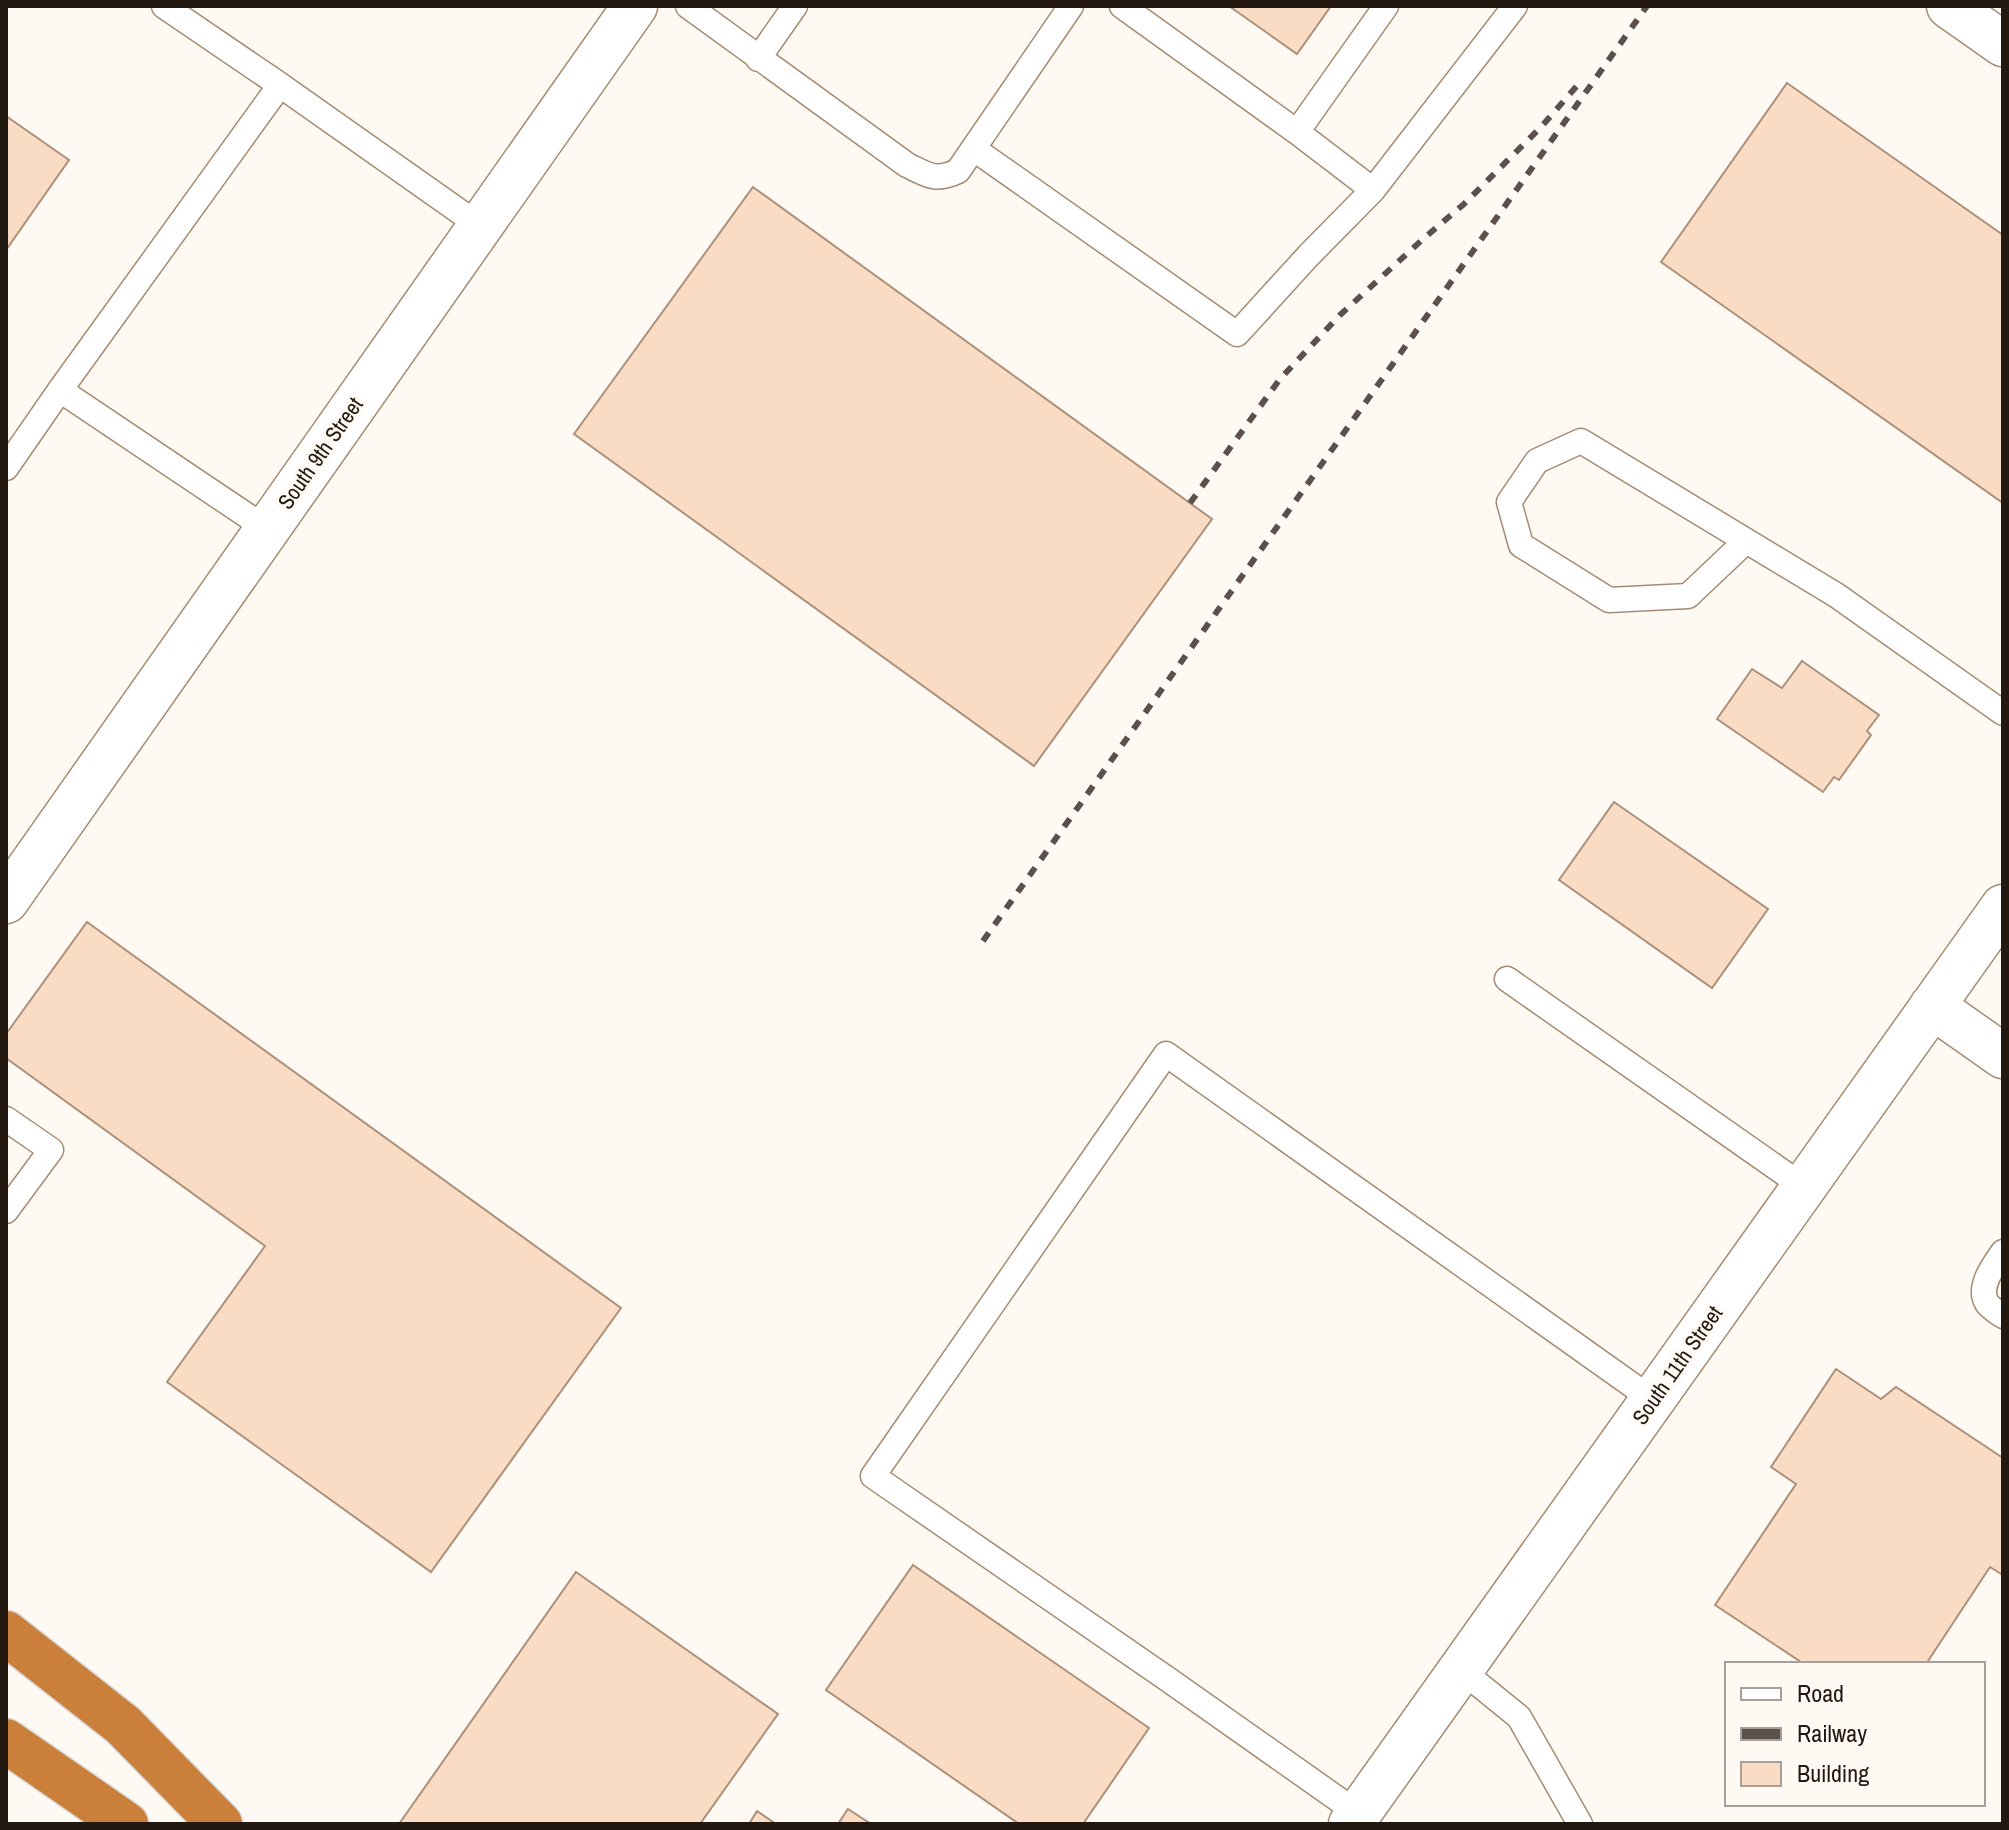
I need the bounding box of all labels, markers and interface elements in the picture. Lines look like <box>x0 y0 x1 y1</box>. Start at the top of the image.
street label: South 9th Street <box>270 391 370 515</box>
street label: South 11th Street <box>1625 1299 1729 1431</box>
legend <box>1725 1662 1985 1806</box>
text: Road <box>1797 1677 1844 1709</box>
text: Railway <box>1797 1717 1867 1749</box>
text: Building <box>1797 1757 1869 1789</box>

